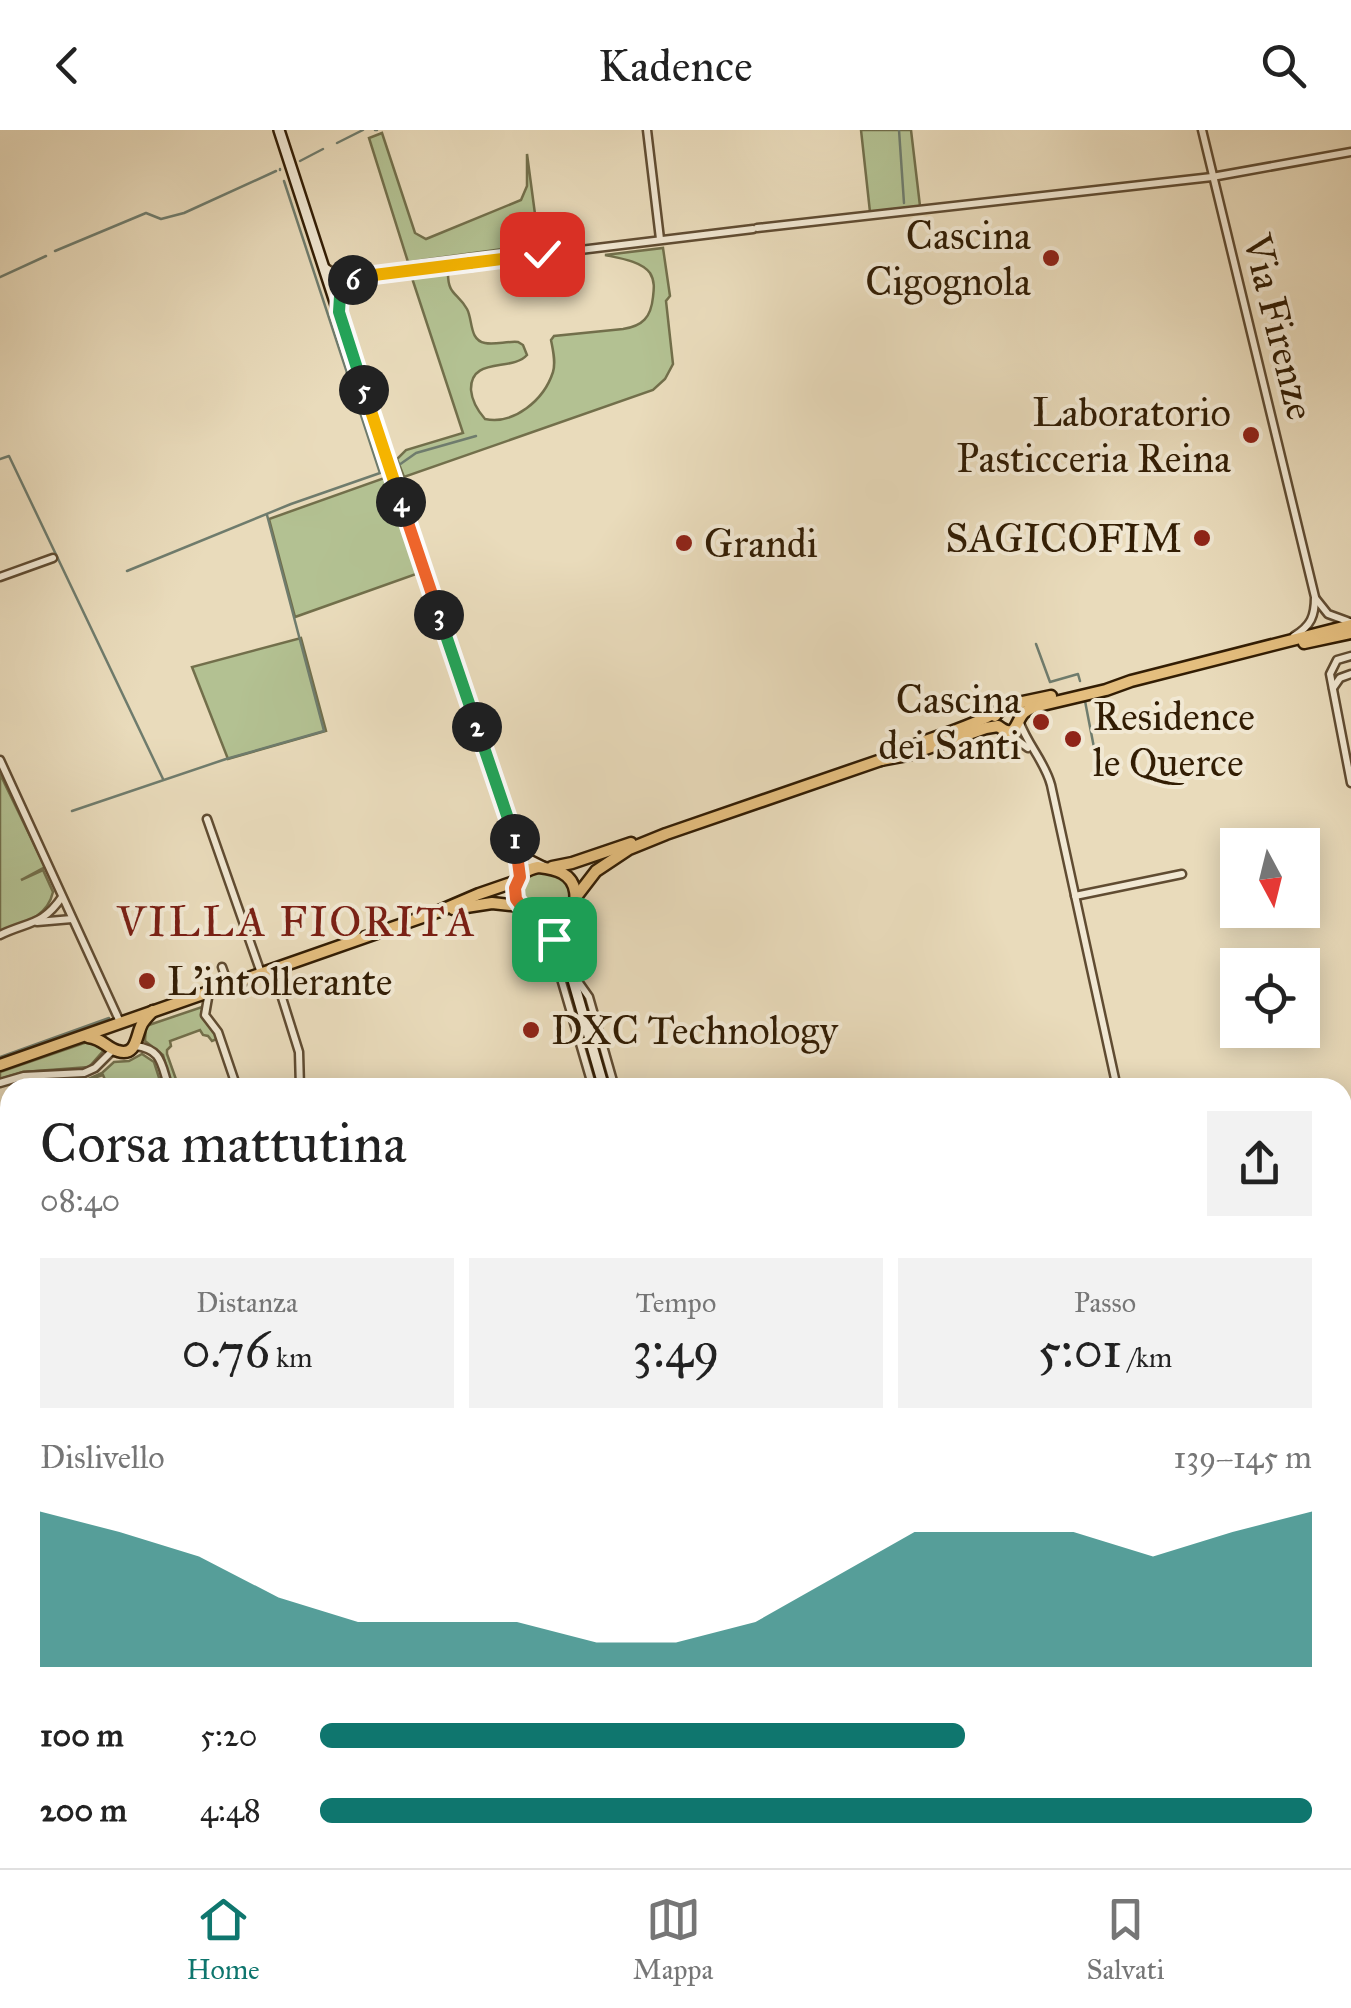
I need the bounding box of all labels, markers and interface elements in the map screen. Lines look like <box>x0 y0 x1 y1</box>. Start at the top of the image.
icon: back <box>40 38 95 93</box>
text: Kadence <box>598 38 753 93</box>
icon: search <box>1256 38 1311 93</box>
place label: Cascina Cigognola <box>865 211 1031 306</box>
pin <box>500 212 585 297</box>
icon: check <box>515 227 570 282</box>
street label: Via Firenze <box>1232 228 1326 425</box>
marker: Cascina Cigognola <box>1040 247 1062 269</box>
pin: 6 <box>328 255 378 305</box>
text: 6 <box>346 262 360 297</box>
pin: 5 <box>339 365 389 415</box>
text: 5 <box>357 372 371 407</box>
place label: Laboratorio Pasticceria Reina <box>956 388 1231 483</box>
marker: Laboratorio Pasticceria Reina <box>1240 424 1262 446</box>
pin: 4 <box>376 477 426 527</box>
text: 4 <box>393 484 409 519</box>
place label: SAGICOFIM <box>945 514 1182 563</box>
place label: Grandi <box>704 519 818 568</box>
marker: SAGICOFIM <box>1191 527 1213 549</box>
marker: Grandi <box>673 532 695 554</box>
pin: 3 <box>414 590 464 640</box>
text: 3 <box>433 597 445 632</box>
place label: Cascina dei Santi <box>878 675 1021 770</box>
place label: Residence le Querce <box>1093 692 1255 787</box>
pin: 2 <box>452 702 502 752</box>
text: 2 <box>470 709 484 744</box>
marker: Cascina dei Santi <box>1030 711 1052 733</box>
marker: Residence le Querce <box>1062 728 1084 750</box>
pin: 1 <box>490 814 540 864</box>
text: 1 <box>509 821 521 856</box>
north arrow <box>1220 828 1320 928</box>
map controls <box>1220 828 1320 1048</box>
district label: VILLA FIORITA <box>116 896 477 948</box>
pin <box>512 897 597 982</box>
icon: arrive <box>527 912 582 967</box>
button: locate <box>1220 948 1320 1048</box>
place label: L'intollerante <box>167 957 393 1006</box>
marker: L'intollerante <box>136 970 158 992</box>
place label: DXC Technology <box>551 1006 839 1055</box>
marker: DXC Technology <box>520 1019 542 1041</box>
text: Corsa mattutina <box>40 1110 406 1177</box>
button: share <box>1207 1111 1312 1216</box>
text: 08:40 <box>40 1181 120 1220</box>
text: Distanza <box>196 1285 298 1320</box>
text: Tempo <box>636 1285 716 1320</box>
text: Passo <box>1074 1285 1136 1320</box>
text: 0.76 <box>181 1320 270 1381</box>
text: 3:49 <box>632 1320 720 1381</box>
text: 5:01 <box>1038 1320 1122 1381</box>
text: km <box>270 1340 313 1375</box>
text: /km <box>1122 1340 1172 1375</box>
text: Dislivello <box>40 1438 165 1477</box>
text: 139–145 m <box>1174 1438 1312 1477</box>
text: 100 m <box>40 1716 124 1755</box>
text: 5:20 <box>200 1716 257 1755</box>
text: 200 m <box>40 1791 127 1830</box>
text: 4:48 <box>200 1791 261 1830</box>
tab: Home <box>187 1892 260 1987</box>
tab: Mappa <box>633 1892 713 1987</box>
tab: Salvati <box>1086 1892 1164 1987</box>

